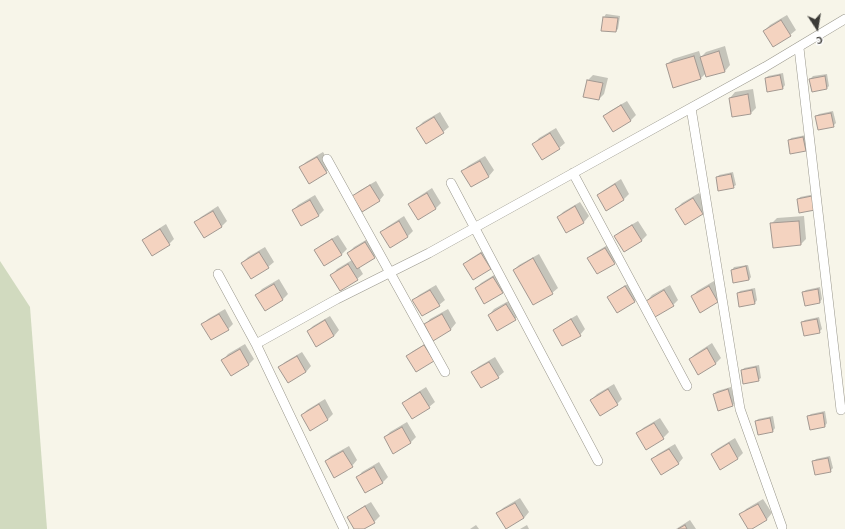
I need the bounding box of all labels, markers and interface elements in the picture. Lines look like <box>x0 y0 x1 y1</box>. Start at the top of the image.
north arrow <box>797 8 837 48</box>
text: С <box>815 34 824 46</box>

